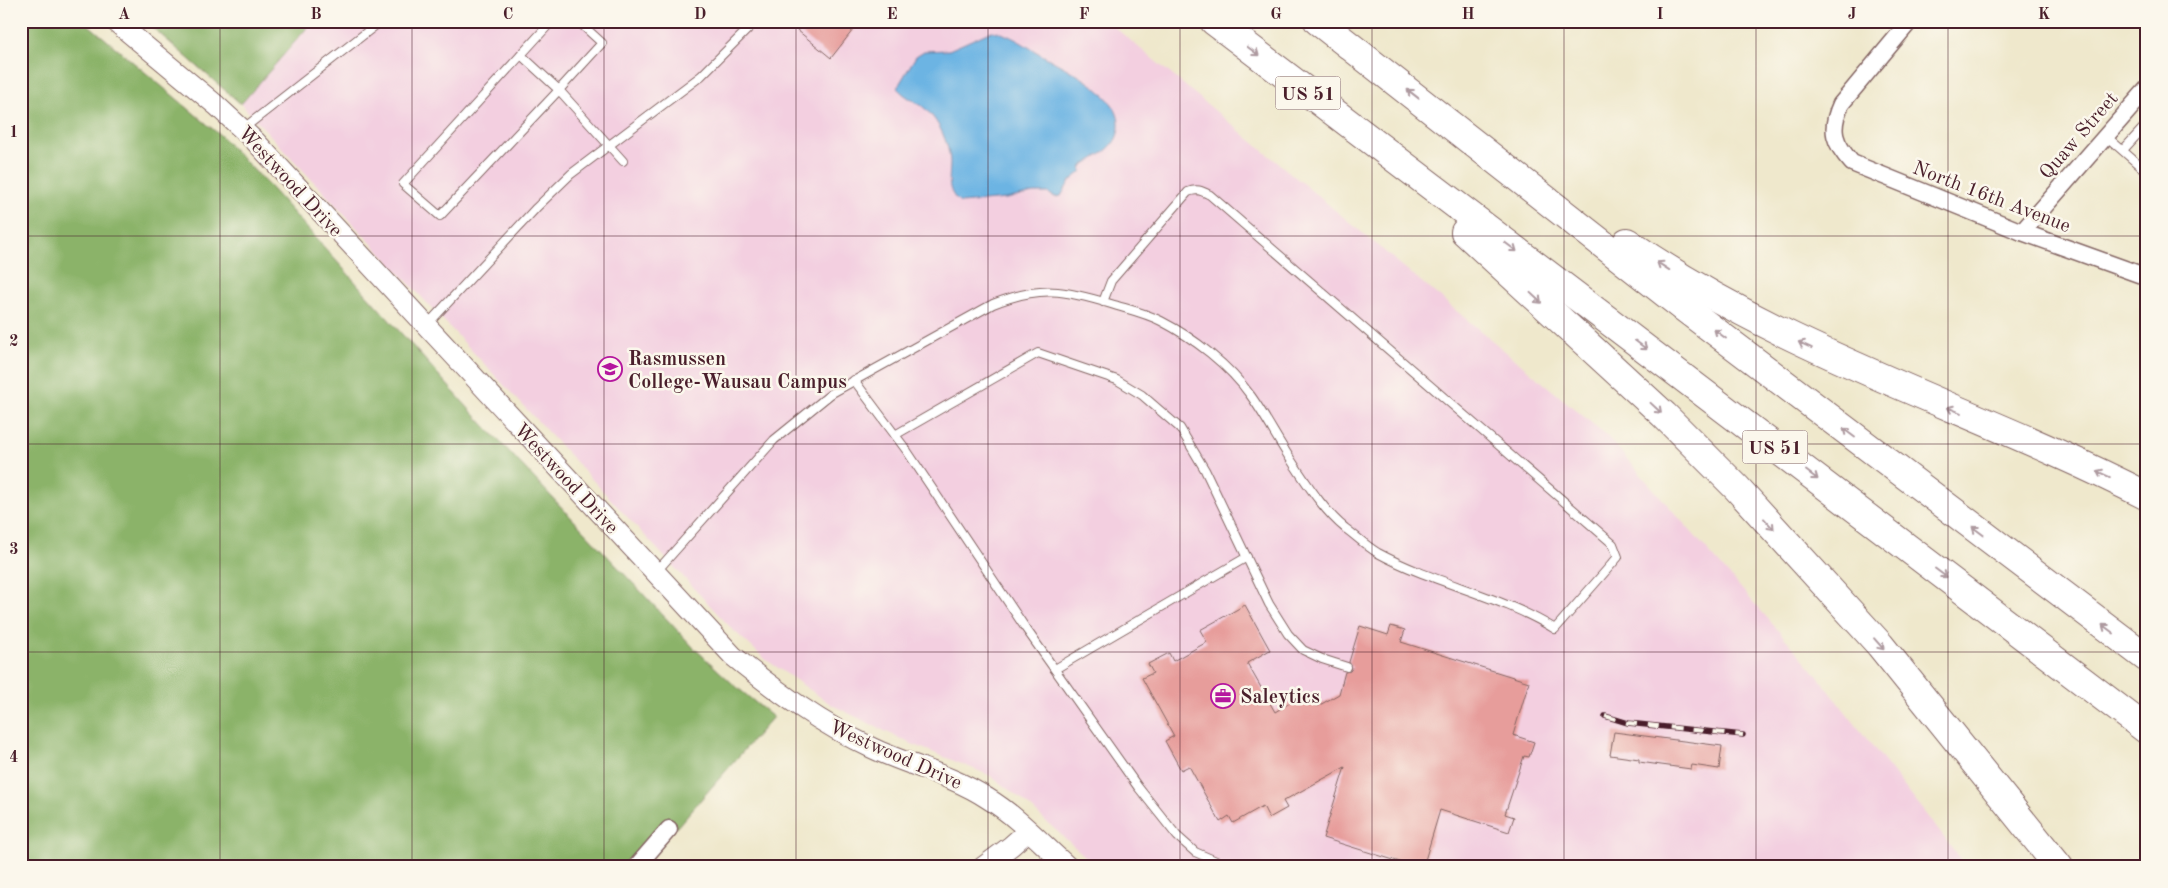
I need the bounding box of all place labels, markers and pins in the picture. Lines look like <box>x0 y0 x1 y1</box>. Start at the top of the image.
place label: Rasmussen College-Wausau Campus <box>628 350 847 393</box>
school or university icon: Rasmussen College-Wausau Campus <box>597 356 623 382</box>
office icon: Saleytics <box>1210 683 1236 709</box>
place label: Saleytics <box>1240 688 1320 708</box>

